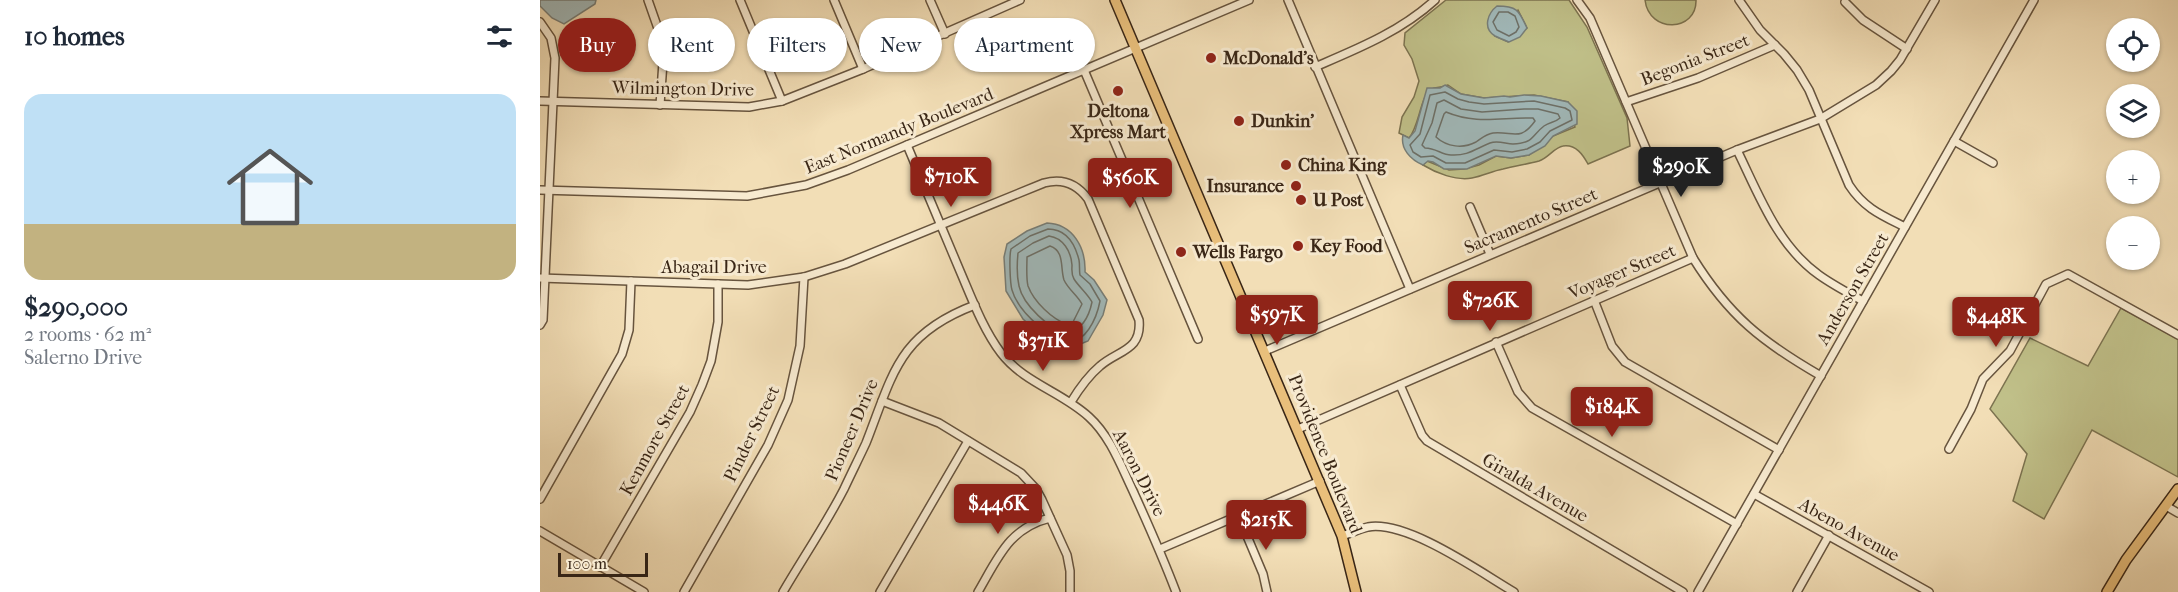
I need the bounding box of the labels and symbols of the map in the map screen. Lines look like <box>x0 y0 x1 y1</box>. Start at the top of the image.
street label: Begonia Street <box>1638 29 1753 90</box>
place label: McDonald's <box>1222 48 1314 69</box>
marker: McDonald's <box>1204 51 1218 65</box>
street label: Wilmington Drive <box>611 77 754 101</box>
street label: East Normandy Boulevard <box>802 83 997 179</box>
marker: Deltona Xpress Mart <box>1111 84 1125 98</box>
place label: Deltona Xpress Mart <box>1069 101 1167 143</box>
place label: Dunkin' <box>1251 111 1314 132</box>
marker: Dunkin' <box>1232 114 1246 128</box>
pin: $290K <box>1639 147 1723 198</box>
place label: China King <box>1298 155 1388 176</box>
pin: $710K <box>909 157 993 208</box>
pin: $560K <box>1088 158 1172 209</box>
marker: China King <box>1279 158 1293 172</box>
place label: Insurance <box>1207 176 1284 197</box>
marker: Insurance <box>1289 179 1303 193</box>
street label: Sacramento Street <box>1461 183 1601 259</box>
place label: U Post <box>1312 190 1364 211</box>
marker: U Post <box>1294 193 1308 207</box>
street label: Anderson Street <box>1812 229 1894 350</box>
place label: Key Food <box>1310 236 1384 257</box>
marker: Key Food <box>1291 239 1305 253</box>
street label: Voyager Street <box>1564 240 1679 304</box>
place label: Wells Fargo <box>1192 242 1283 263</box>
marker: Wells Fargo <box>1174 245 1188 259</box>
street label: Abagail Drive <box>660 257 767 278</box>
pin: $726K <box>1448 281 1532 332</box>
pin: $597K <box>1235 295 1319 346</box>
pin: $448K <box>1954 297 2038 348</box>
pin: $371K <box>1001 321 1085 372</box>
street label: Providence Boulevard <box>1283 371 1367 537</box>
street label: Pioneer Drive <box>821 376 883 484</box>
street label: Kenmore Street <box>616 380 694 499</box>
street label: Pinder Street <box>720 382 785 485</box>
pin: $184K <box>1570 387 1654 438</box>
street label: Aaron Drive <box>1108 425 1170 520</box>
street label: Giralda Avenue <box>1478 449 1592 527</box>
pin: $446K <box>956 484 1040 535</box>
street label: Abeno Avenue <box>1794 493 1903 566</box>
pin: $215K <box>1224 500 1308 551</box>
scale bar <box>558 550 648 578</box>

